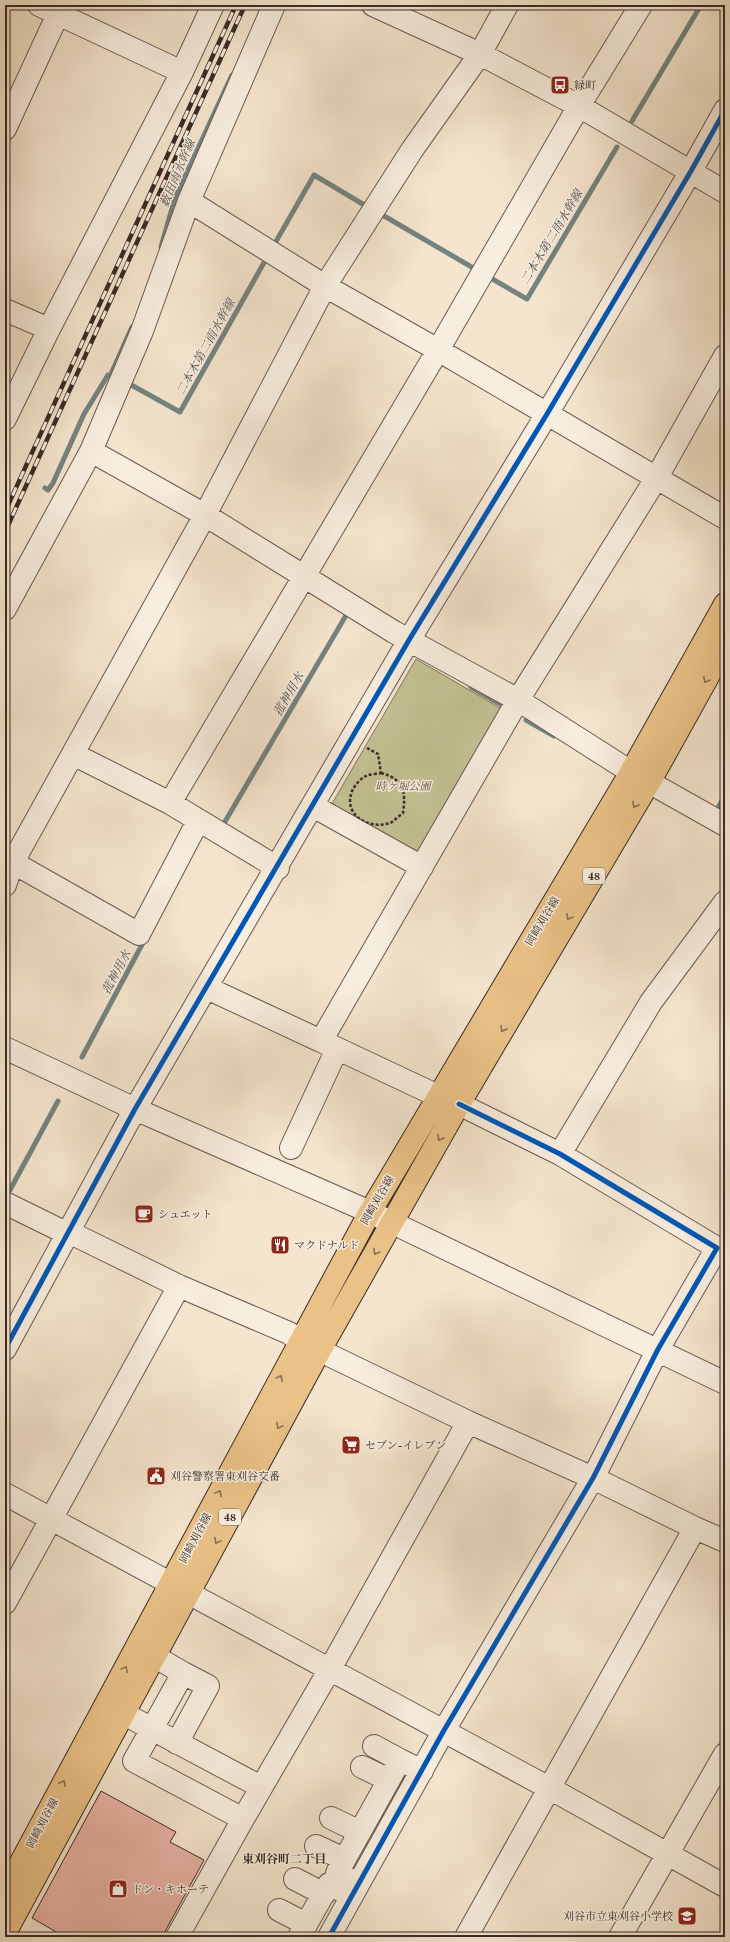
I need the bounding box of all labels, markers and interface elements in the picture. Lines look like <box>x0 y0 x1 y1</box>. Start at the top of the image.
bus stop icon: 緑町 <box>549 74 571 96</box>
place label: 緑町 <box>574 78 596 92</box>
water label: 薮田雨水幹線 <box>156 135 199 209</box>
water label: 二本木第二雨水幹線 <box>517 185 586 287</box>
water label: 二本木第二雨水幹線 <box>172 294 239 398</box>
water label: 菰神用水 <box>270 669 307 719</box>
one-way arrow <box>703 675 711 683</box>
park label: 時ケ堀公園 <box>376 779 432 793</box>
one-way arrow <box>633 801 640 808</box>
road number: 48 <box>583 868 605 884</box>
street label: 岡崎刈谷線 <box>522 894 562 948</box>
one-way arrow <box>567 913 574 920</box>
water label: 菰神用水 <box>98 946 134 997</box>
one-way arrow <box>501 1025 508 1032</box>
one-way arrow <box>437 1134 445 1142</box>
street label: 岡崎刈谷線 <box>357 1173 397 1227</box>
cafe icon: シュエット <box>133 1203 155 1225</box>
place label: シュエット <box>158 1207 213 1221</box>
restaurant icon: マクドナルド <box>269 1234 291 1256</box>
place label: マクドナルド <box>294 1238 359 1252</box>
one-way arrow <box>374 1248 381 1255</box>
one-way arrow <box>275 1375 283 1382</box>
one-way arrow <box>276 1422 284 1430</box>
supermarket icon: セブン-イレブン <box>340 1434 362 1456</box>
place label: セブン-イレブン <box>365 1438 446 1452</box>
public building icon: 刈谷警察署東刈谷交番 <box>145 1465 167 1487</box>
place label: 刈谷警察署東刈谷交番 <box>170 1469 280 1483</box>
one-way arrow <box>214 1489 222 1497</box>
road number: 48 <box>219 1509 241 1525</box>
street label: 岡崎刈谷線 <box>176 1510 214 1566</box>
one-way arrow <box>214 1537 222 1544</box>
one-way arrow <box>120 1666 128 1673</box>
one-way arrow <box>59 1780 66 1788</box>
street label: 岡崎刈谷線 <box>23 1795 61 1851</box>
district label: 東刈谷町二丁目 <box>242 1851 326 1866</box>
shop icon: ドン・キホーテ <box>107 1878 129 1900</box>
place label: ドン・キホーテ <box>132 1882 209 1896</box>
school or university icon: 刈谷市立東刈谷小学校 <box>676 1905 698 1927</box>
place label: 刈谷市立東刈谷小学校 <box>563 1909 673 1923</box>

